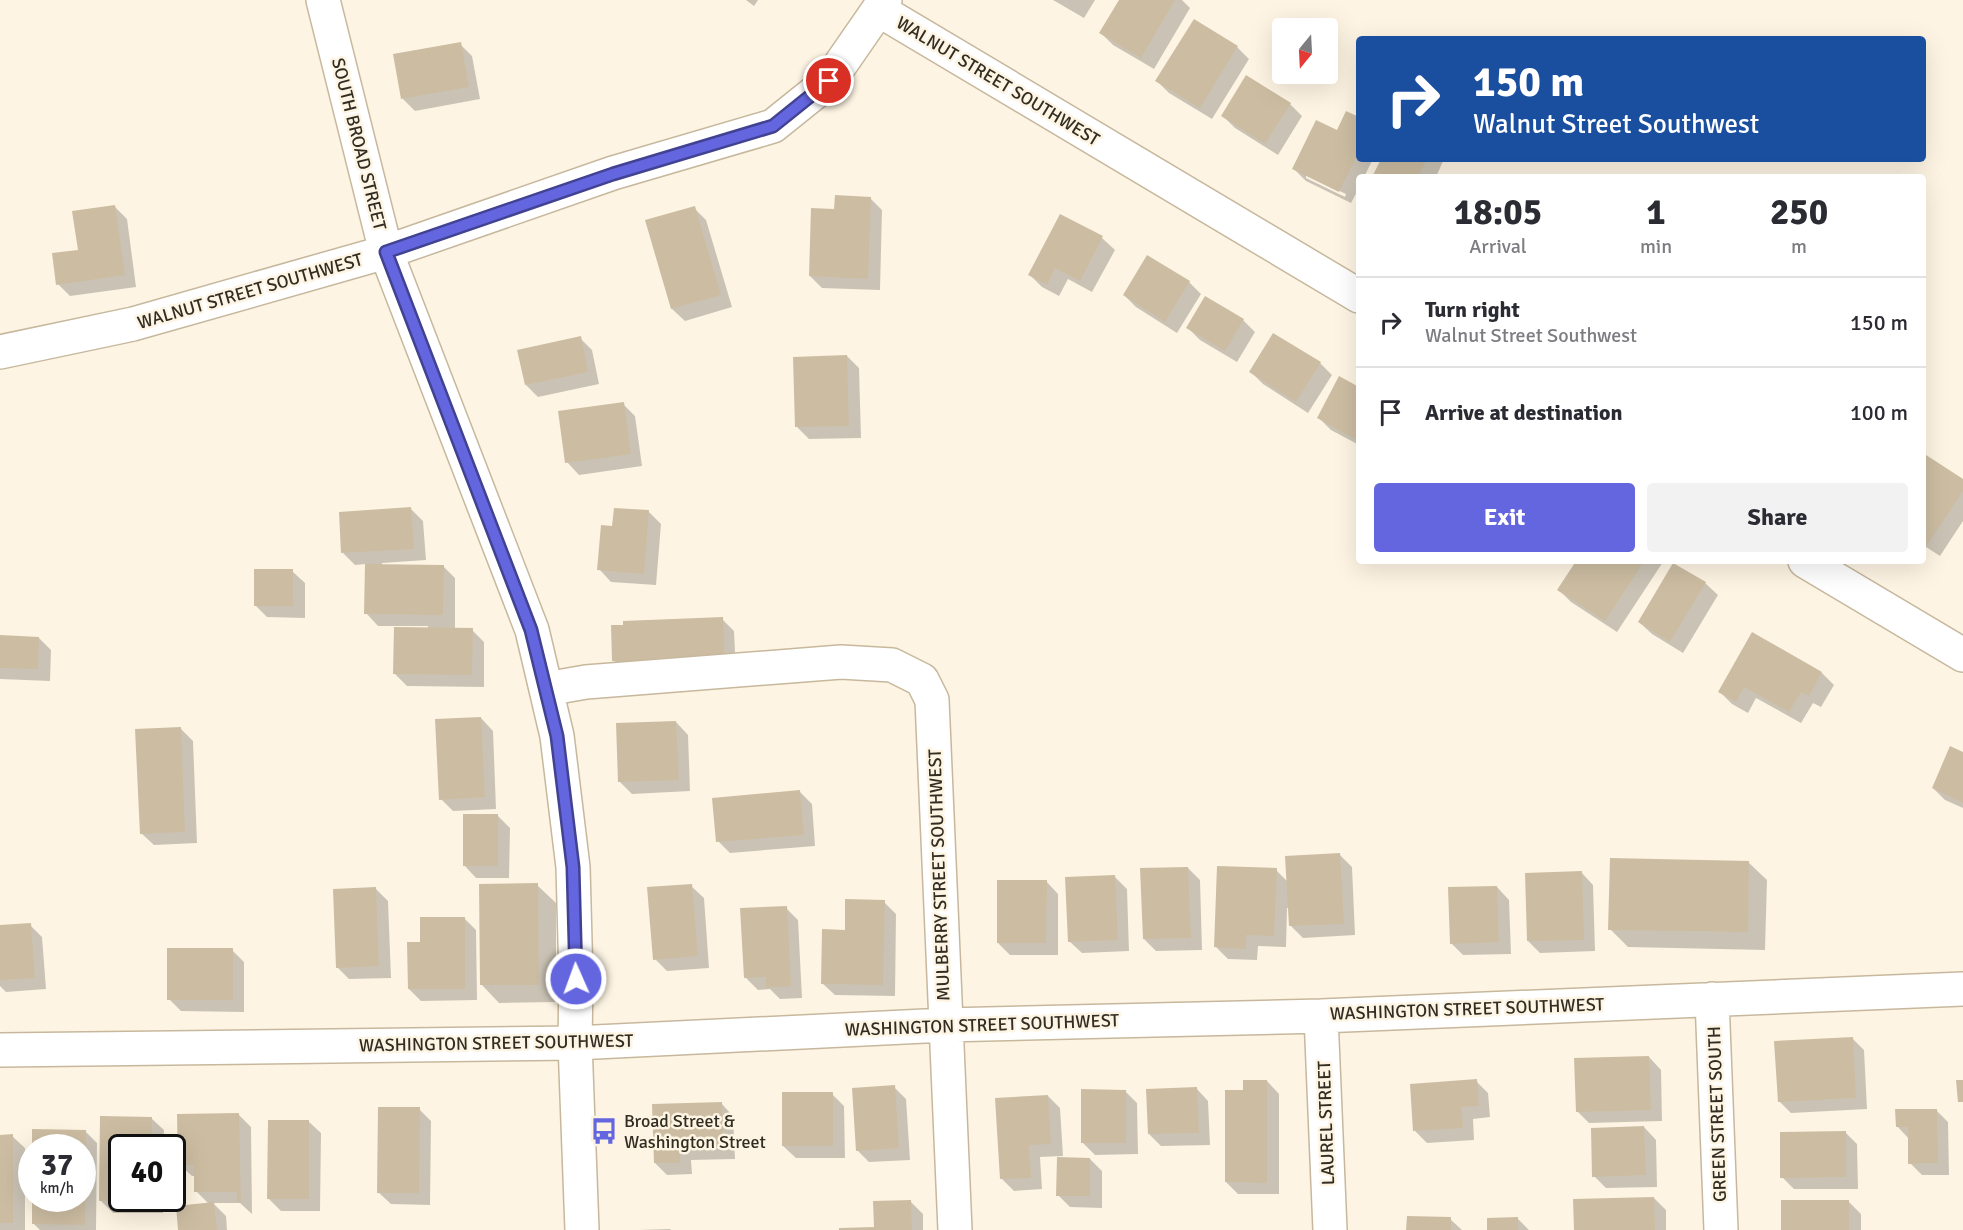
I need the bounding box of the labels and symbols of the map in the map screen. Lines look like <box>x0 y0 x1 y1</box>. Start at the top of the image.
street label: WALNUT STREET SOUTHWEST <box>892 12 1104 151</box>
north arrow <box>1272 18 1338 84</box>
pin <box>803 55 854 106</box>
street label: SOUTH BROAD STREET <box>327 56 391 233</box>
street label: WALNUT STREET SOUTHWEST <box>135 248 365 334</box>
street label: MULBERRY STREET SOUTHWEST <box>924 749 954 1001</box>
position arrow <box>544 947 608 1011</box>
street label: WASHINGTON STREET SOUTHWEST <box>1329 993 1605 1025</box>
street label: WASHINGTON STREET SOUTHWEST <box>844 1009 1120 1041</box>
street label: GREEN STREET SOUTH <box>1703 1026 1731 1202</box>
street label: WASHINGTON STREET SOUTHWEST <box>359 1030 634 1056</box>
street label: LAUREL STREET <box>1313 1060 1339 1186</box>
place label: Broad Street & Washington Street <box>624 1110 766 1153</box>
bus stop icon: Broad Street & Washington Street <box>589 1116 619 1146</box>
speed limit sign: 40 <box>108 1134 186 1212</box>

